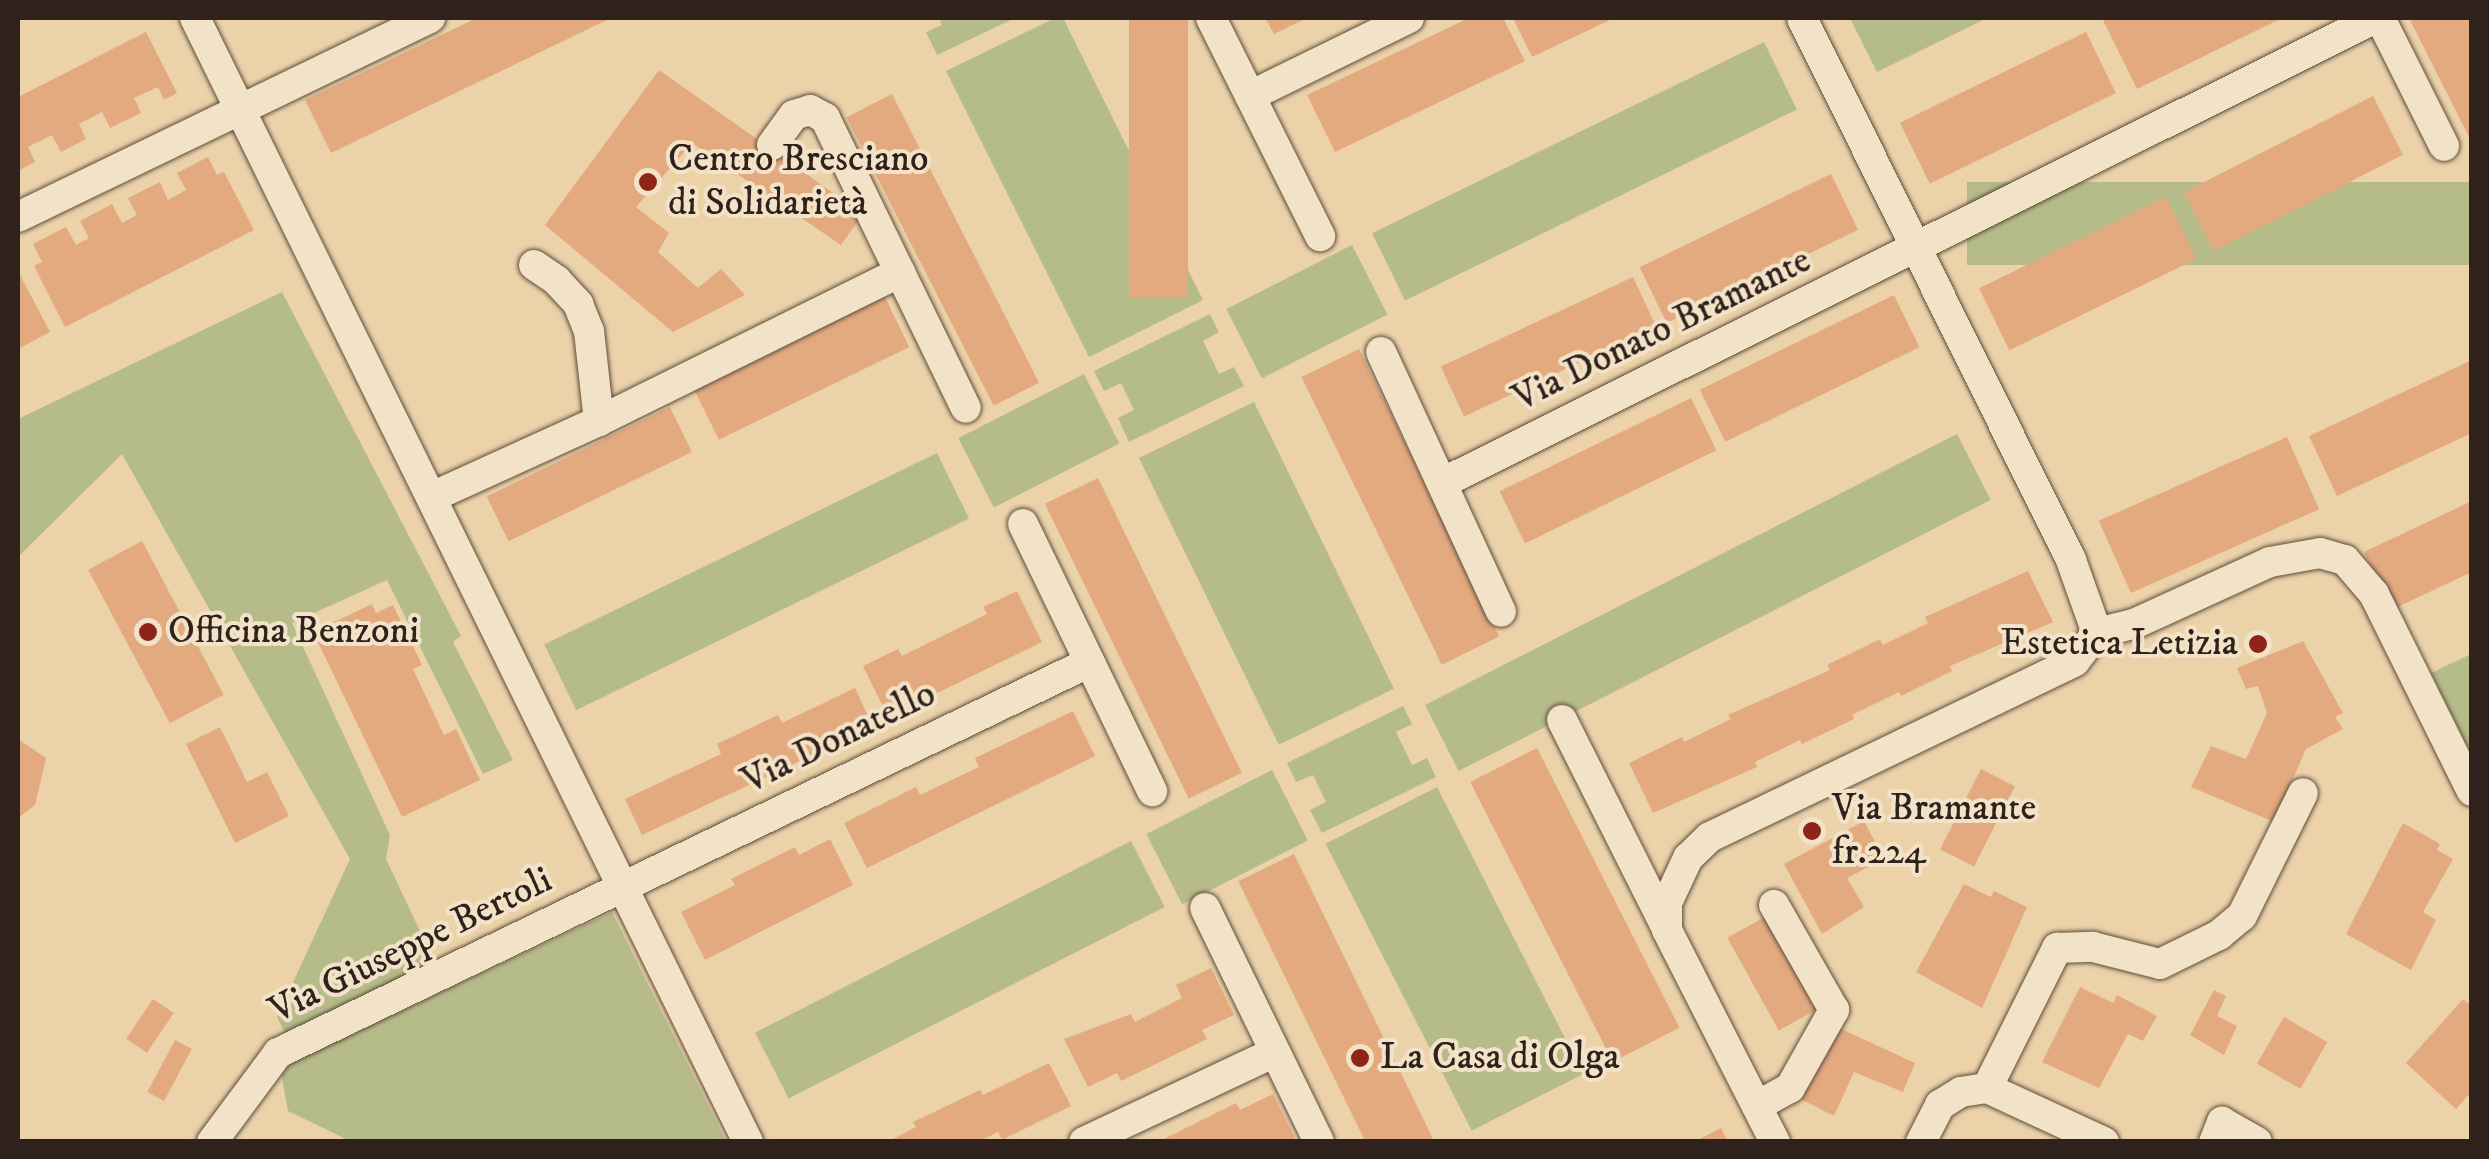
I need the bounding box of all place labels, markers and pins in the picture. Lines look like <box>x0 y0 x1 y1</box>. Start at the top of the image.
place label: Centro Bresciano di Solidarietà <box>668 137 929 226</box>
marker: Centro Bresciano di Solidarietà <box>637 171 659 193</box>
place label: Officina Benzoni <box>168 609 419 655</box>
marker: Officina Benzoni <box>137 621 159 643</box>
place label: Estetica Letizia <box>2000 621 2238 667</box>
marker: Estetica Letizia <box>2247 633 2269 655</box>
place label: Via Bramante fr.224 <box>1832 786 2036 876</box>
marker: Via Bramante fr.224 <box>1801 820 1823 842</box>
place label: La Casa di Olga <box>1380 1035 1620 1081</box>
marker: La Casa di Olga <box>1349 1047 1371 1069</box>

